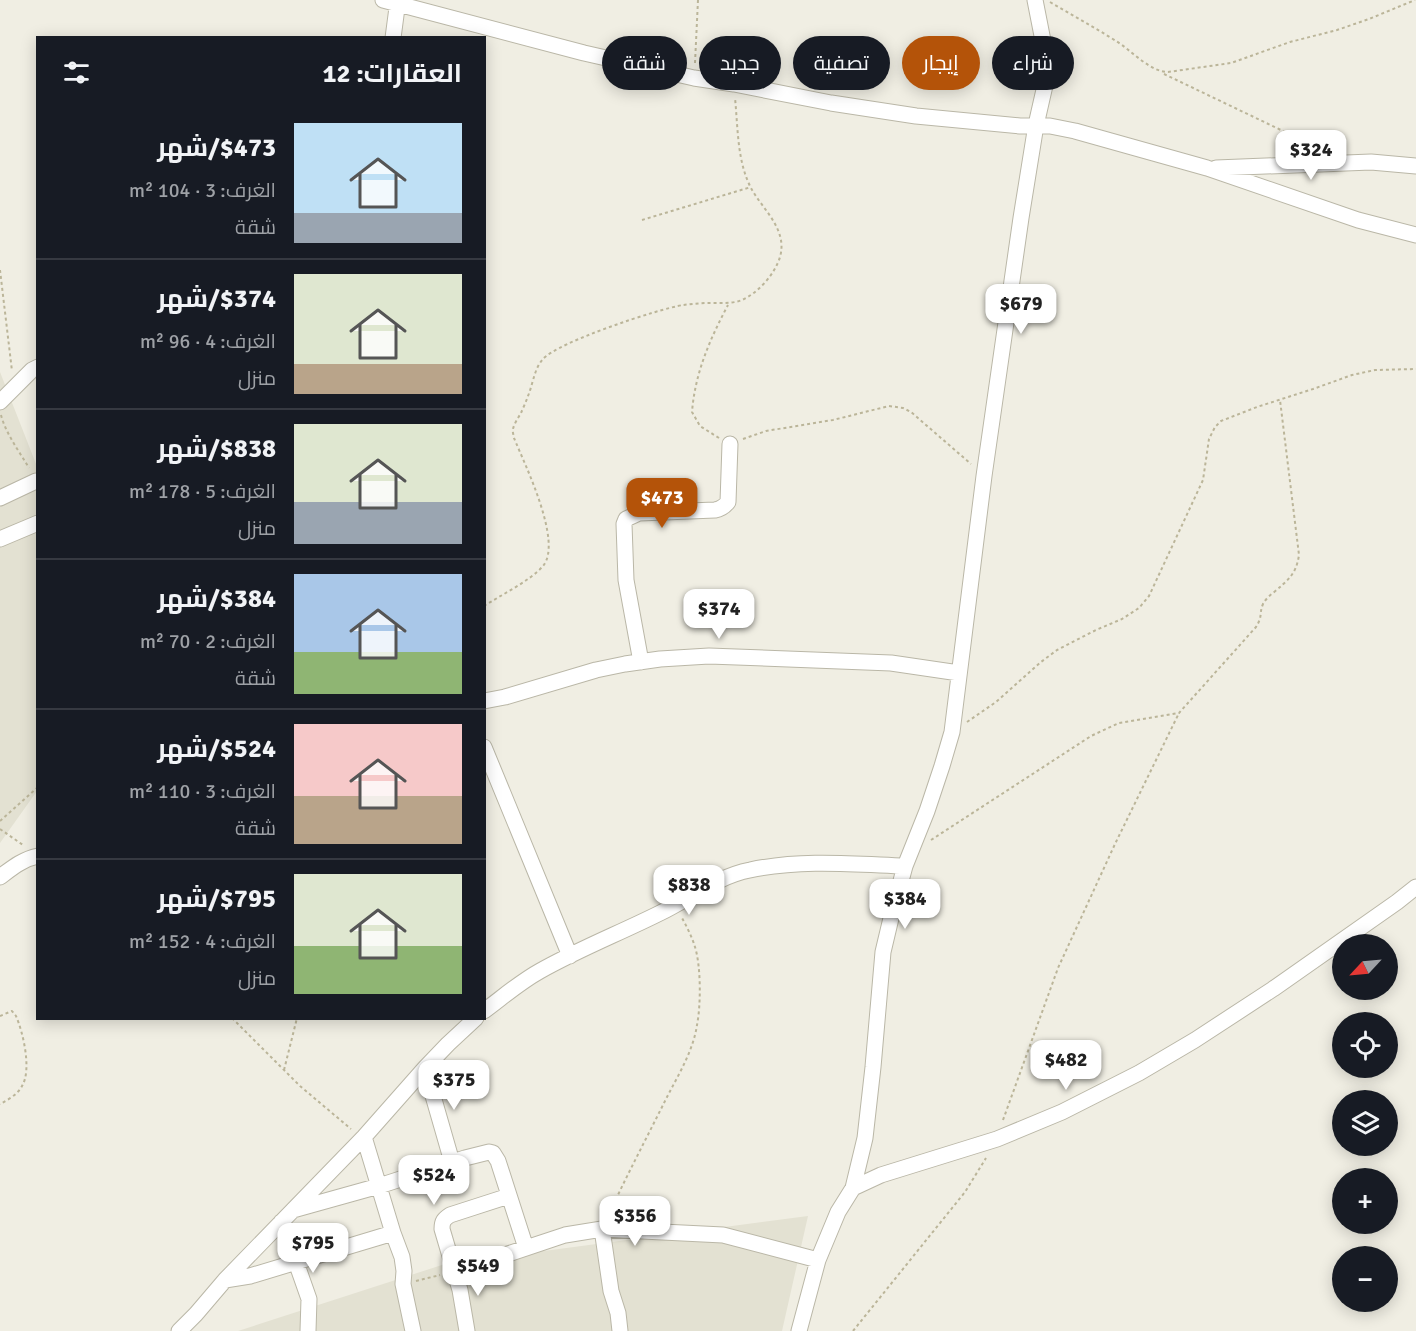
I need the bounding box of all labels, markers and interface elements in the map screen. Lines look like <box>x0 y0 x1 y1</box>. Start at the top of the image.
chip: شقة <box>602 36 687 90</box>
chip: جديد <box>699 36 781 90</box>
chip: تصفية <box>793 36 890 90</box>
chip: إيجار <box>902 36 980 90</box>
chip: شراء <box>992 36 1074 90</box>
icon: filters <box>60 56 93 89</box>
text: العقارات: 12 <box>322 58 462 90</box>
pin: $324 <box>1275 130 1347 181</box>
text: $473/شهر <box>157 132 276 164</box>
text: $324 <box>1289 137 1333 162</box>
icon: home <box>342 147 414 219</box>
text: الغرف: 3 · 104 m² <box>129 178 276 203</box>
text: شقة <box>235 215 276 240</box>
text: $374/شهر <box>157 283 276 315</box>
pin: $679 <box>985 284 1057 335</box>
text: $679 <box>999 291 1043 316</box>
icon: home <box>342 298 414 370</box>
text: الغرف: 4 · 96 m² <box>140 329 276 354</box>
text: منزل <box>238 366 276 391</box>
text: $838/شهر <box>157 433 276 465</box>
icon: home <box>342 448 414 520</box>
pin: $473 <box>626 478 698 529</box>
text: الغرف: 5 · 178 m² <box>129 479 276 504</box>
text: $473 <box>640 485 684 510</box>
text: منزل <box>238 516 276 541</box>
text: $384/شهر <box>157 583 276 615</box>
pin: $374 <box>683 589 755 640</box>
text: $374 <box>697 596 741 621</box>
icon: home <box>342 598 414 670</box>
text: الغرف: 2 · 70 m² <box>140 629 276 654</box>
text: شقة <box>235 666 276 691</box>
text: $524/شهر <box>157 733 276 765</box>
icon: home <box>342 748 414 820</box>
text: الغرف: 3 · 110 m² <box>129 779 276 804</box>
text: شقة <box>235 816 276 841</box>
pin: $838 <box>653 865 725 916</box>
text: $838 <box>667 872 711 897</box>
pin: $384 <box>869 879 941 930</box>
text: $795/شهر <box>157 883 276 915</box>
text: $384 <box>883 886 927 911</box>
icon: home <box>342 898 414 970</box>
text: الغرف: 4 · 152 m² <box>129 929 276 954</box>
north arrow <box>1332 934 1398 1000</box>
map controls <box>1332 934 1398 1312</box>
text: منزل <box>238 966 276 991</box>
button: locate <box>1332 1012 1398 1078</box>
pin: $482 <box>1030 1040 1102 1091</box>
text: $482 <box>1044 1047 1088 1072</box>
pin: $375 <box>418 1060 490 1111</box>
text: $375 <box>432 1067 476 1092</box>
button: layers <box>1332 1090 1398 1156</box>
pin: $524 <box>398 1155 470 1206</box>
text: $524 <box>412 1162 456 1187</box>
button: + <box>1332 1168 1398 1234</box>
pin: $356 <box>599 1196 671 1247</box>
text: $356 <box>613 1203 657 1228</box>
pin: $795 <box>277 1223 349 1274</box>
text: $795 <box>291 1230 335 1255</box>
pin: $549 <box>442 1246 514 1297</box>
button: − <box>1332 1246 1398 1312</box>
text: $549 <box>456 1253 500 1278</box>

